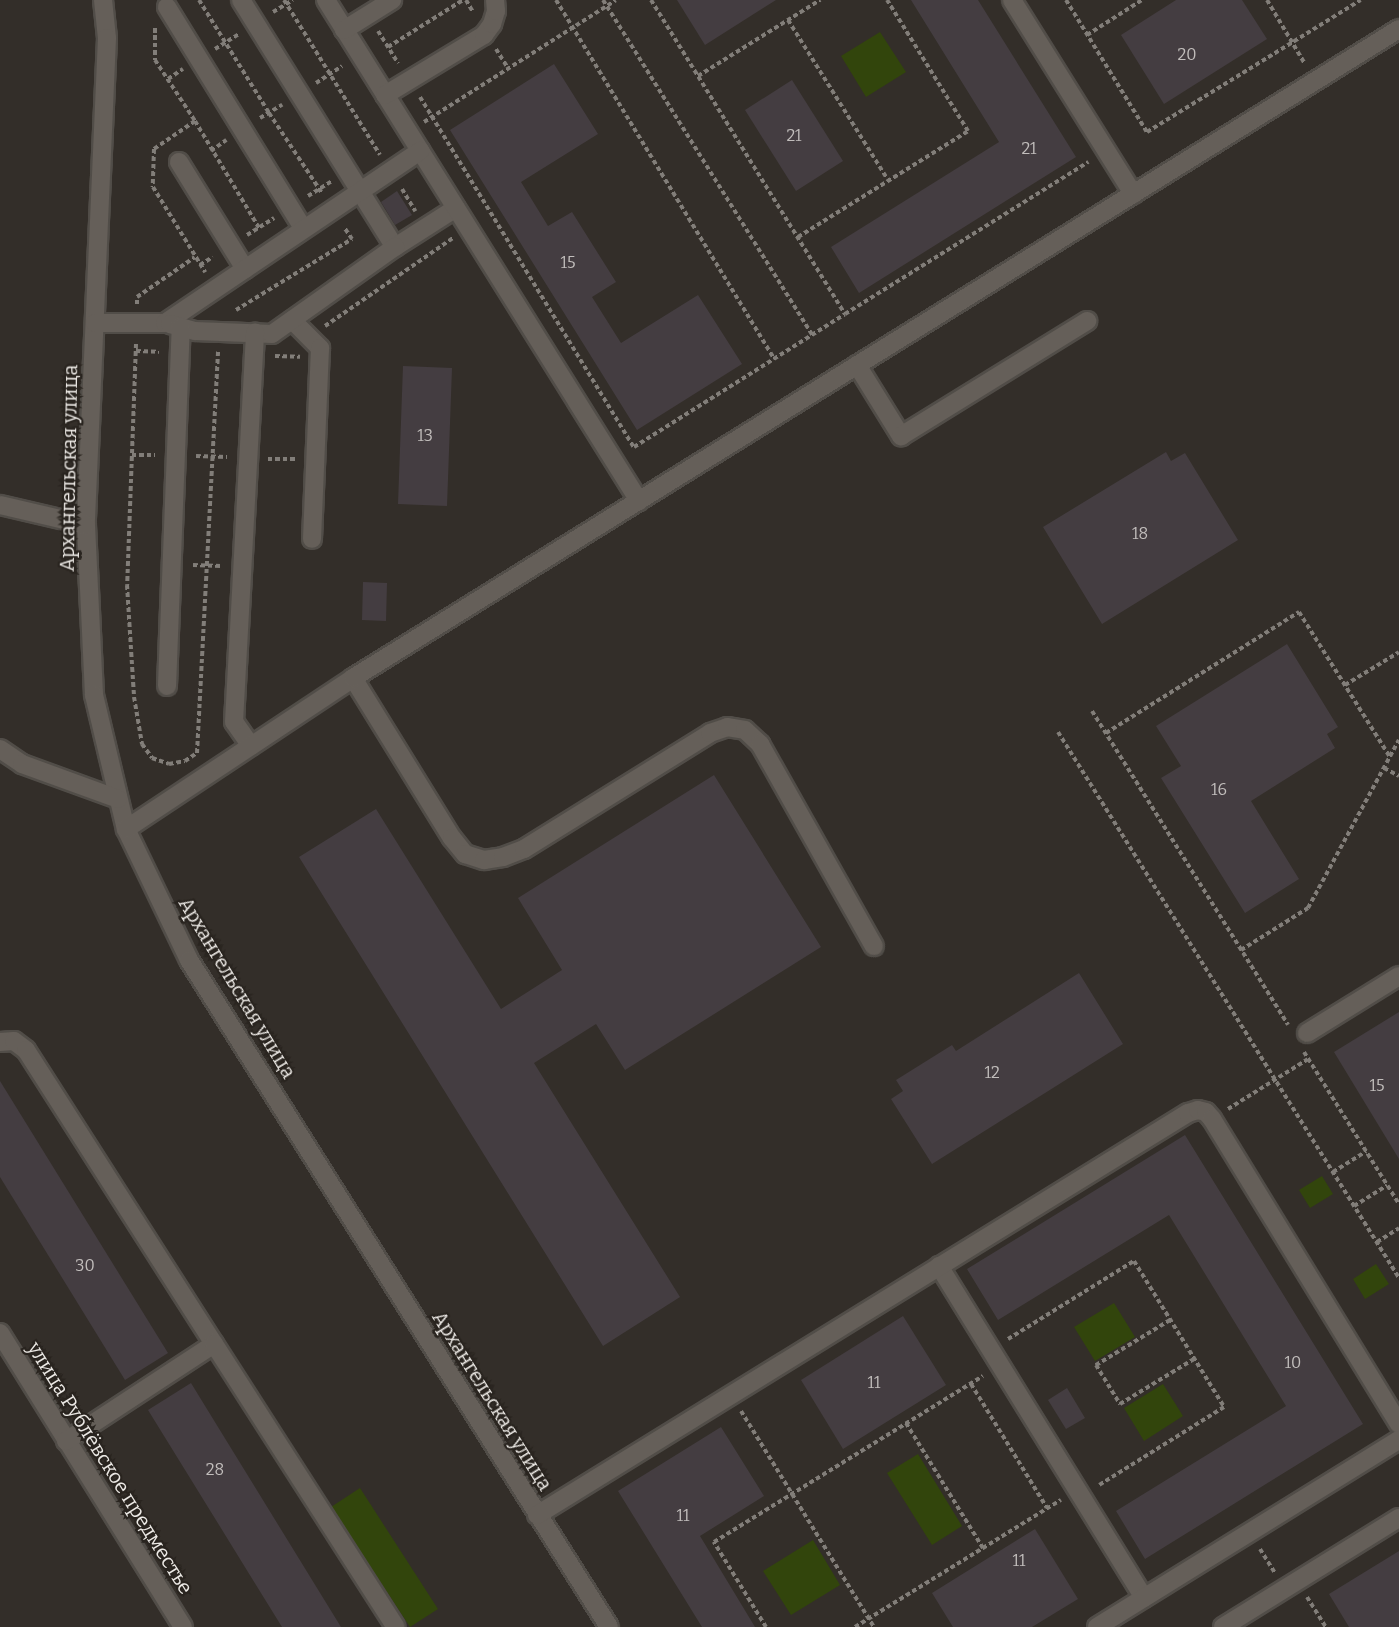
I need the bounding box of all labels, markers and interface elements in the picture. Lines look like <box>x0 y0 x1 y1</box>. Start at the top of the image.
house number: 20 <box>1178 45 1196 65</box>
house number: 21 <box>786 126 802 146</box>
house number: 21 <box>1021 139 1037 159</box>
house number: 15 <box>560 253 576 273</box>
street label: Архангельская улица <box>55 364 83 572</box>
house number: 13 <box>417 426 433 446</box>
house number: 18 <box>1132 524 1148 544</box>
house number: 16 <box>1211 780 1227 800</box>
street label: Архангельская улица <box>173 893 301 1083</box>
house number: 12 <box>984 1063 1000 1083</box>
house number: 15 <box>1369 1076 1385 1096</box>
house number: 30 <box>75 1256 95 1276</box>
street label: Архангельская улица <box>427 1307 557 1495</box>
street label: улица Рублёвское предместье <box>22 1337 198 1599</box>
house number: 10 <box>1285 1353 1301 1373</box>
house number: 11 <box>868 1373 880 1393</box>
house number: 28 <box>206 1460 224 1480</box>
house number: 11 <box>677 1506 689 1526</box>
house number: 11 <box>1013 1551 1025 1571</box>

